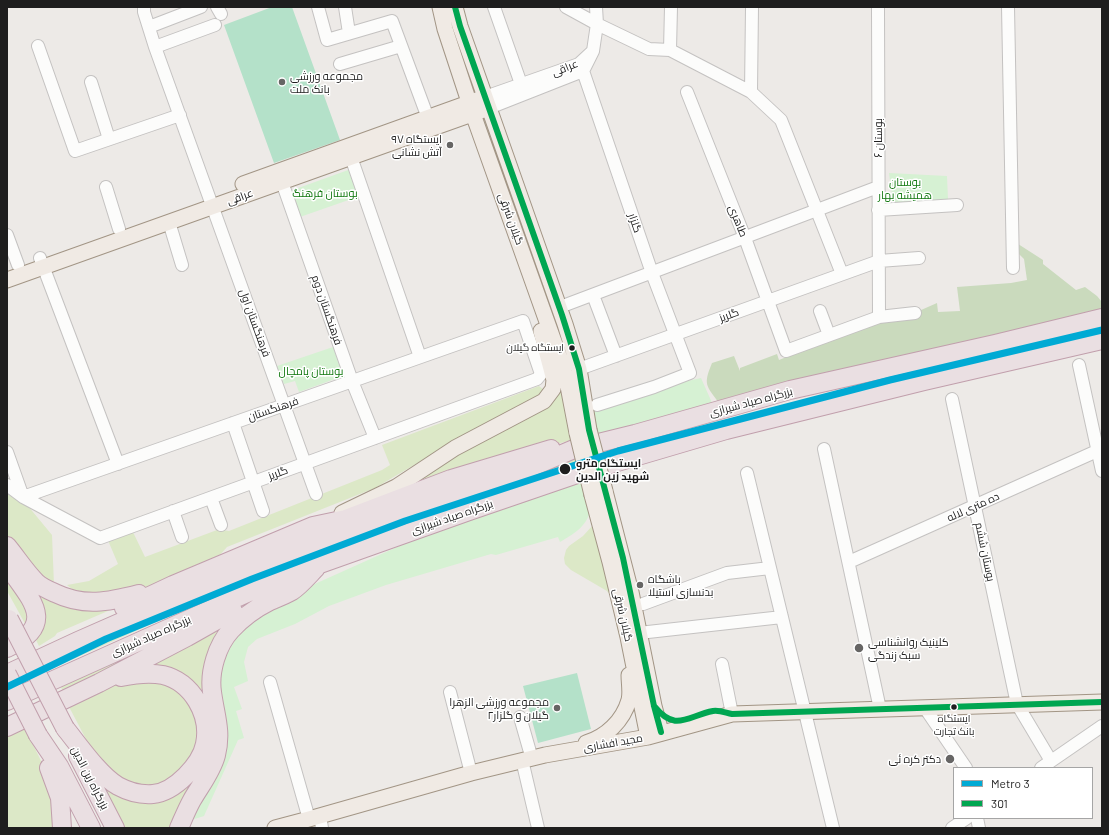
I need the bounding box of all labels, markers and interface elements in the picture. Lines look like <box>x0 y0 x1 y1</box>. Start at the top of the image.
street label: عراقی <box>550 57 580 79</box>
place label: مجموعه ورزشی بانک ملت <box>290 69 363 95</box>
marker: مجموعه ورزشی بانک ملت <box>277 77 287 87</box>
street label: بوستان ۶ <box>871 118 885 158</box>
place label: ایستگاه ۹۷ آتش نشانی <box>391 132 442 158</box>
marker: ایستگاه ۹۷ آتش نشانی <box>445 140 455 150</box>
park label: بوستان همیشه بهار <box>878 175 932 201</box>
street label: عراقی <box>225 186 255 208</box>
park label: بوستان فرهنگ <box>292 186 358 200</box>
street label: گیلان شرقی <box>496 191 526 247</box>
street label: طاهری <box>726 203 750 239</box>
street label: گلزار <box>626 211 644 235</box>
street label: فرهنگستان دوم <box>309 273 345 347</box>
street label: فرهنگستان اول <box>237 287 273 359</box>
street label: گلریز <box>717 305 741 325</box>
place label: ایستگاه گیلان <box>506 342 564 354</box>
marker: ایستگاه گیلان <box>567 343 577 353</box>
park label: بوستان پامچال <box>279 364 343 378</box>
street label: بزرگراه صیاد شیرازی <box>708 385 794 419</box>
street label: فرهنگستان <box>246 394 300 424</box>
place label: ایستگاه مترو شهید زین الدین <box>576 456 649 482</box>
marker: ایستگاه مترو شهید زین الدین <box>558 462 572 476</box>
street label: گلریز <box>266 463 290 483</box>
street label: ده متری لاله <box>945 490 1001 524</box>
street label: بزرگراه صیاد شیرازی <box>409 497 495 537</box>
street label: بوستان ششم <box>972 521 998 583</box>
place label: باشگاه بدنسازی استیلا <box>648 572 713 598</box>
marker: باشگاه بدنسازی استیلا <box>635 580 645 590</box>
street label: گیلان شرقی <box>610 587 636 643</box>
street label: بزرگراه صیاد شیرازی <box>109 613 193 659</box>
place label: کلینیک روانشناسی سبک زندگی <box>868 635 949 661</box>
marker: کلینیک روانشناسی سبک زندگی <box>853 642 865 654</box>
place label: مجموعه ورزشی الزهرا گیلان و گلزار۲ <box>449 695 549 721</box>
marker: ایستگاه بانک تجارت <box>949 702 959 712</box>
marker: مجموعه ورزشی الزهرا گیلان و گلزار۲ <box>552 703 562 713</box>
place label: ایستگاه بانک تجارت <box>934 713 974 736</box>
street label: مجید افشاری <box>582 731 644 755</box>
street label: بزرگراه زین الدین <box>68 744 112 812</box>
place label: دکتر کره ئی <box>889 752 941 766</box>
marker: دکتر کره ئی <box>944 753 956 765</box>
legend <box>953 767 1093 819</box>
text: Metro 3 <box>991 776 1030 790</box>
text: 301 <box>991 796 1008 810</box>

